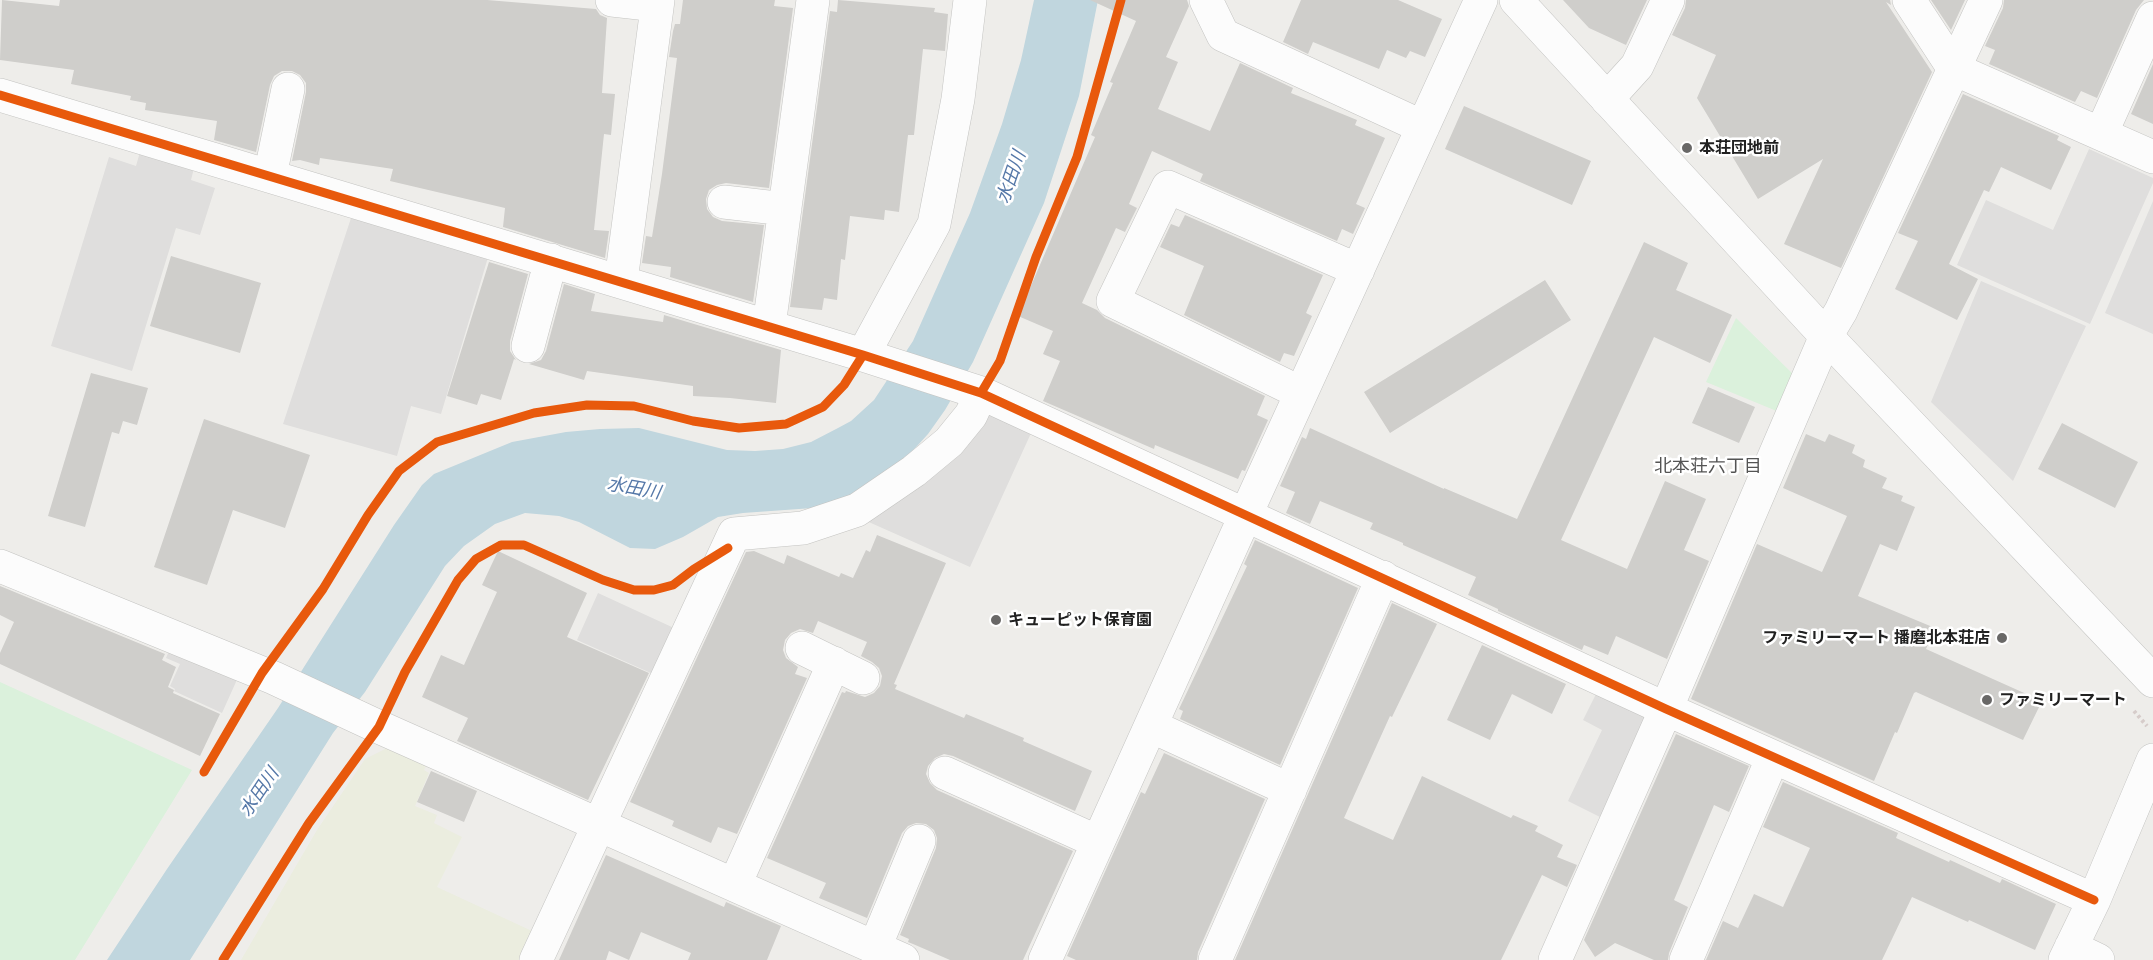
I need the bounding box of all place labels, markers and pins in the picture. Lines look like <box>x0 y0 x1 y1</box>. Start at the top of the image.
place label: 本荘団地前 <box>1699 138 1779 158</box>
marker: 本荘団地前 <box>1680 141 1694 155</box>
place label: キューピット保育園 <box>1008 610 1152 630</box>
marker: キューピット保育園 <box>989 613 1003 627</box>
place label: ファミリーマート 播磨北本荘店 <box>1762 628 1990 648</box>
marker: ファミリーマート 播磨北本荘店 <box>1995 631 2009 645</box>
place label: ファミリーマート <box>1999 690 2127 710</box>
marker: ファミリーマート <box>1980 693 1994 707</box>

